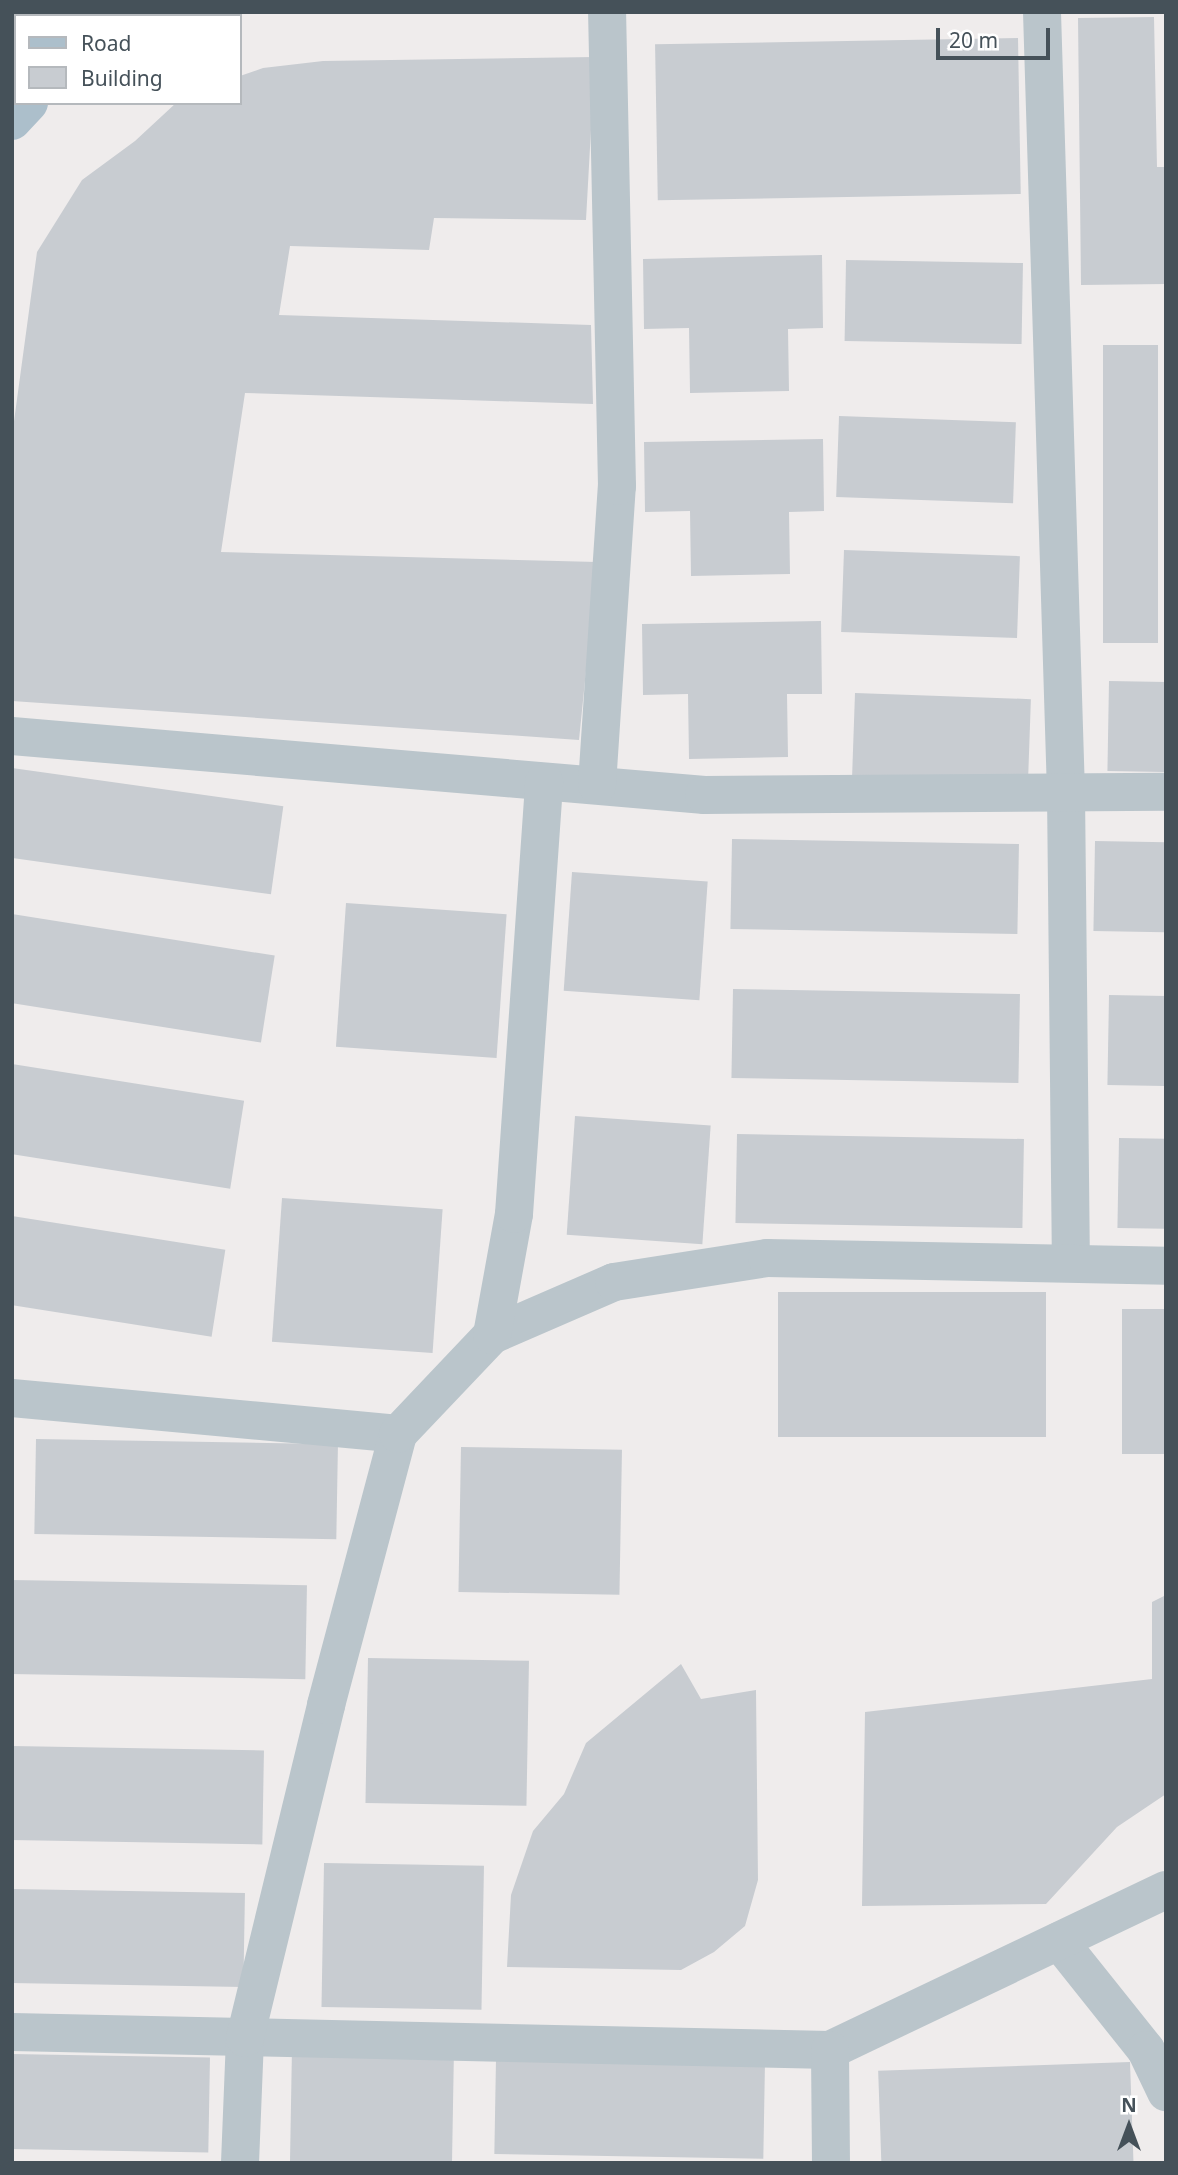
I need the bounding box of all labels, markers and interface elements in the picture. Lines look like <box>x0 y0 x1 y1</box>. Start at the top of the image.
legend <box>14 14 242 105</box>
scale bar <box>940 14 1054 58</box>
text: 20 m <box>949 26 998 54</box>
text: Road <box>81 29 131 57</box>
text: Building <box>81 64 163 92</box>
north arrow <box>1094 2091 1164 2161</box>
text: N <box>1121 2092 1137 2118</box>

